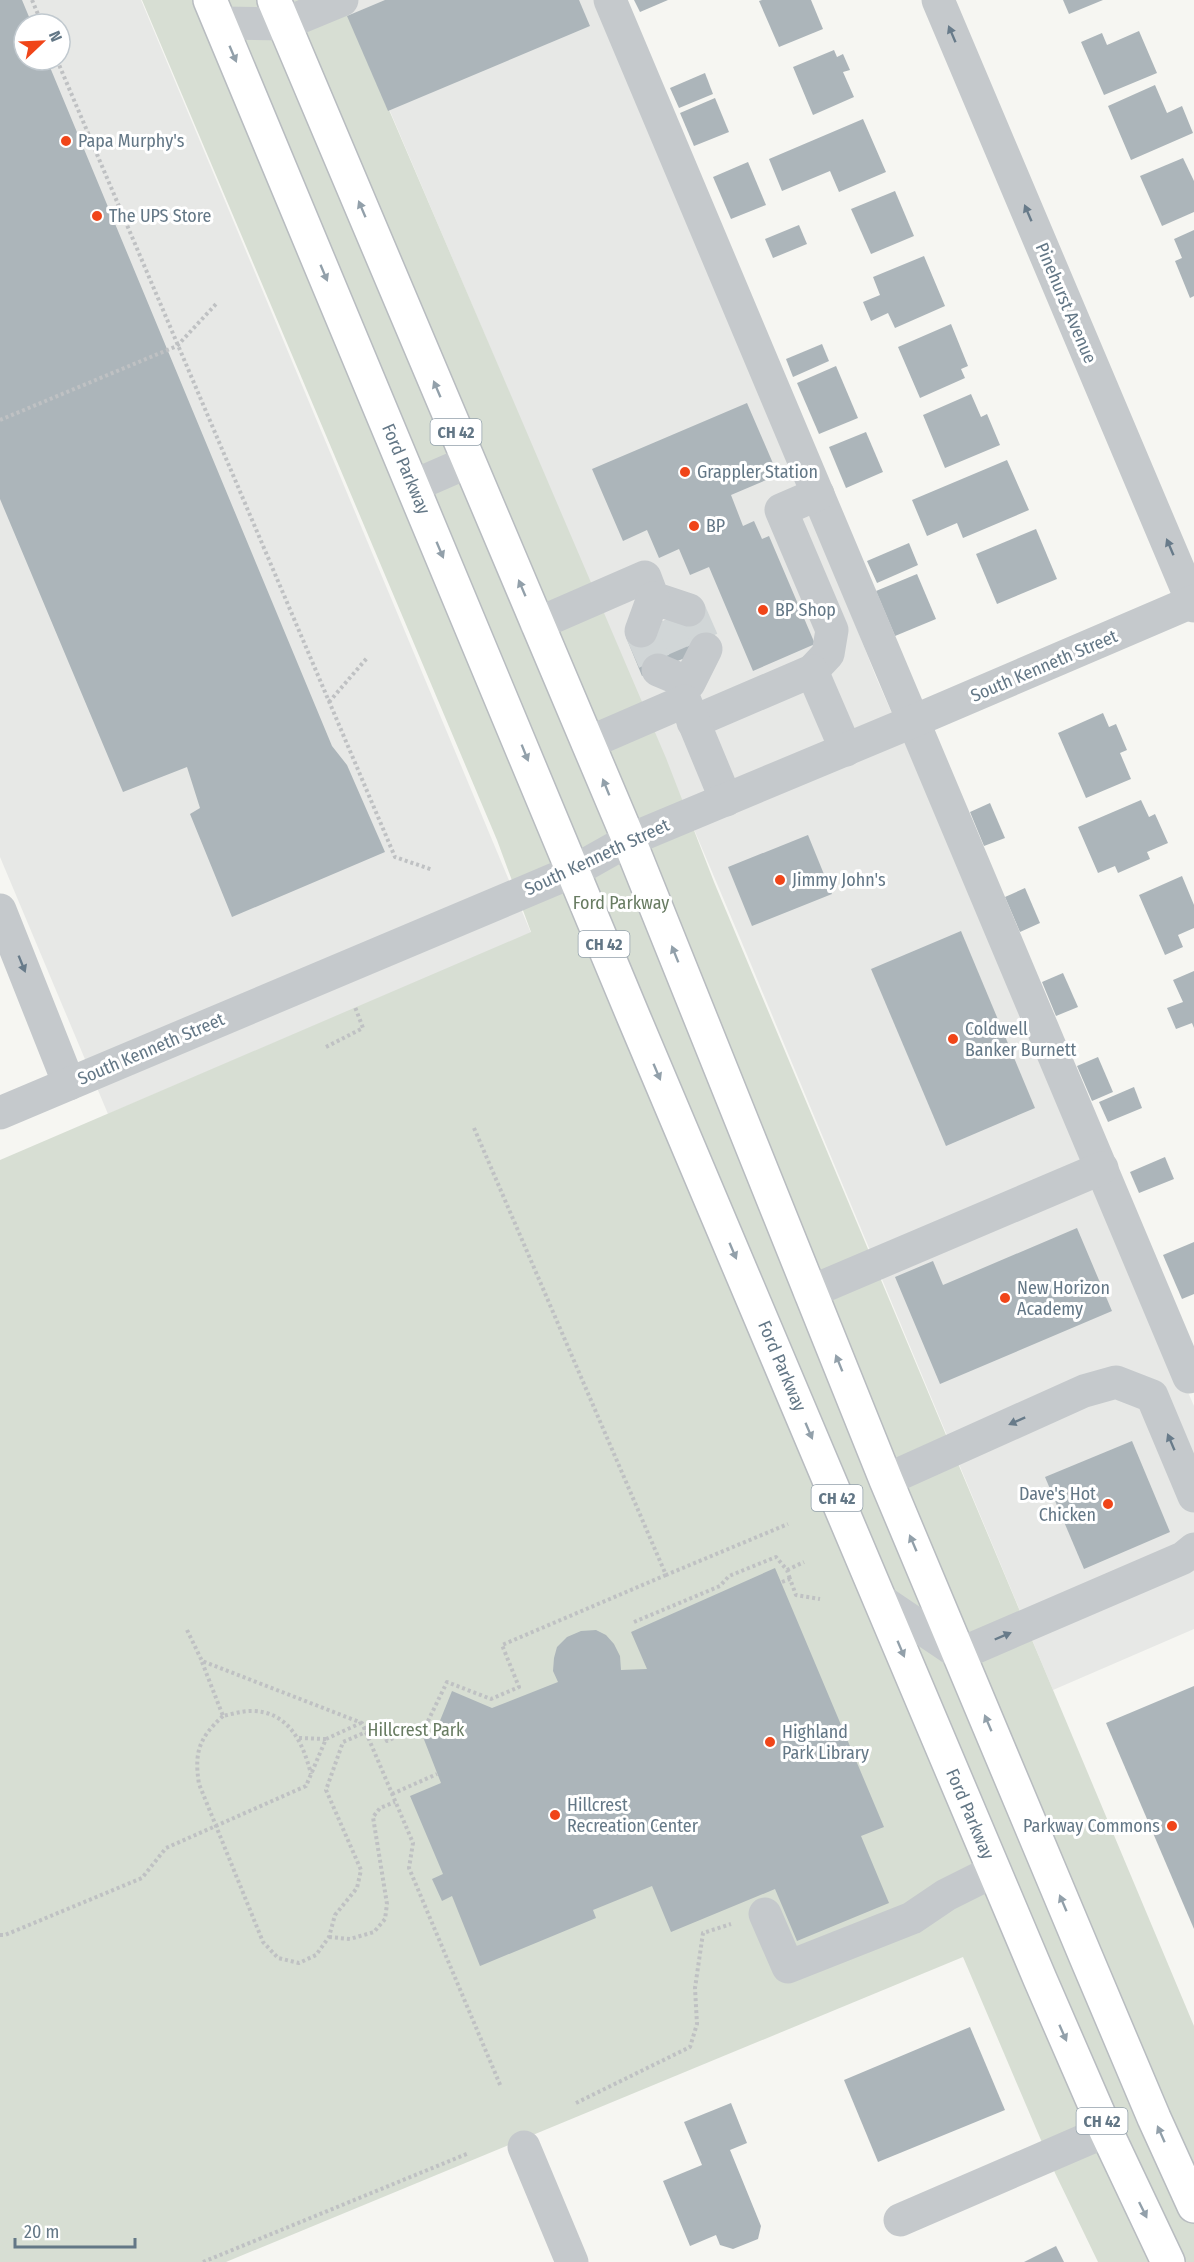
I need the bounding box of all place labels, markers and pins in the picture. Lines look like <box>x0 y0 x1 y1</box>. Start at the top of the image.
place label: Papa Murphy's <box>78 130 185 152</box>
marker: Papa Murphy's <box>59 134 73 148</box>
place label: The UPS Store <box>109 205 212 227</box>
marker: The UPS Store <box>90 209 104 223</box>
place label: Grappler Station <box>697 461 818 483</box>
marker: Grappler Station <box>678 465 692 479</box>
place label: BP <box>706 515 725 537</box>
marker: BP <box>687 519 701 533</box>
place label: BP Shop <box>775 599 836 621</box>
marker: BP Shop <box>756 603 770 617</box>
place label: Jimmy John's <box>792 869 886 891</box>
marker: Jimmy John's <box>773 873 787 887</box>
place label: Coldwell Banker Burnett <box>965 1018 1077 1061</box>
marker: Coldwell Banker Burnett <box>946 1032 960 1046</box>
place label: New Horizon Academy <box>1017 1277 1110 1320</box>
marker: New Horizon Academy <box>998 1291 1012 1305</box>
place label: Dave's Hot Chicken <box>1019 1483 1096 1526</box>
marker: Dave's Hot Chicken <box>1101 1497 1115 1511</box>
place label: Highland Park Library <box>782 1721 869 1764</box>
marker: Highland Park Library <box>763 1735 777 1749</box>
place label: Hillcrest Recreation Center <box>567 1794 699 1837</box>
marker: Hillcrest Recreation Center <box>548 1808 562 1822</box>
place label: Parkway Commons <box>1023 1815 1160 1837</box>
marker: Parkway Commons <box>1165 1819 1179 1833</box>

